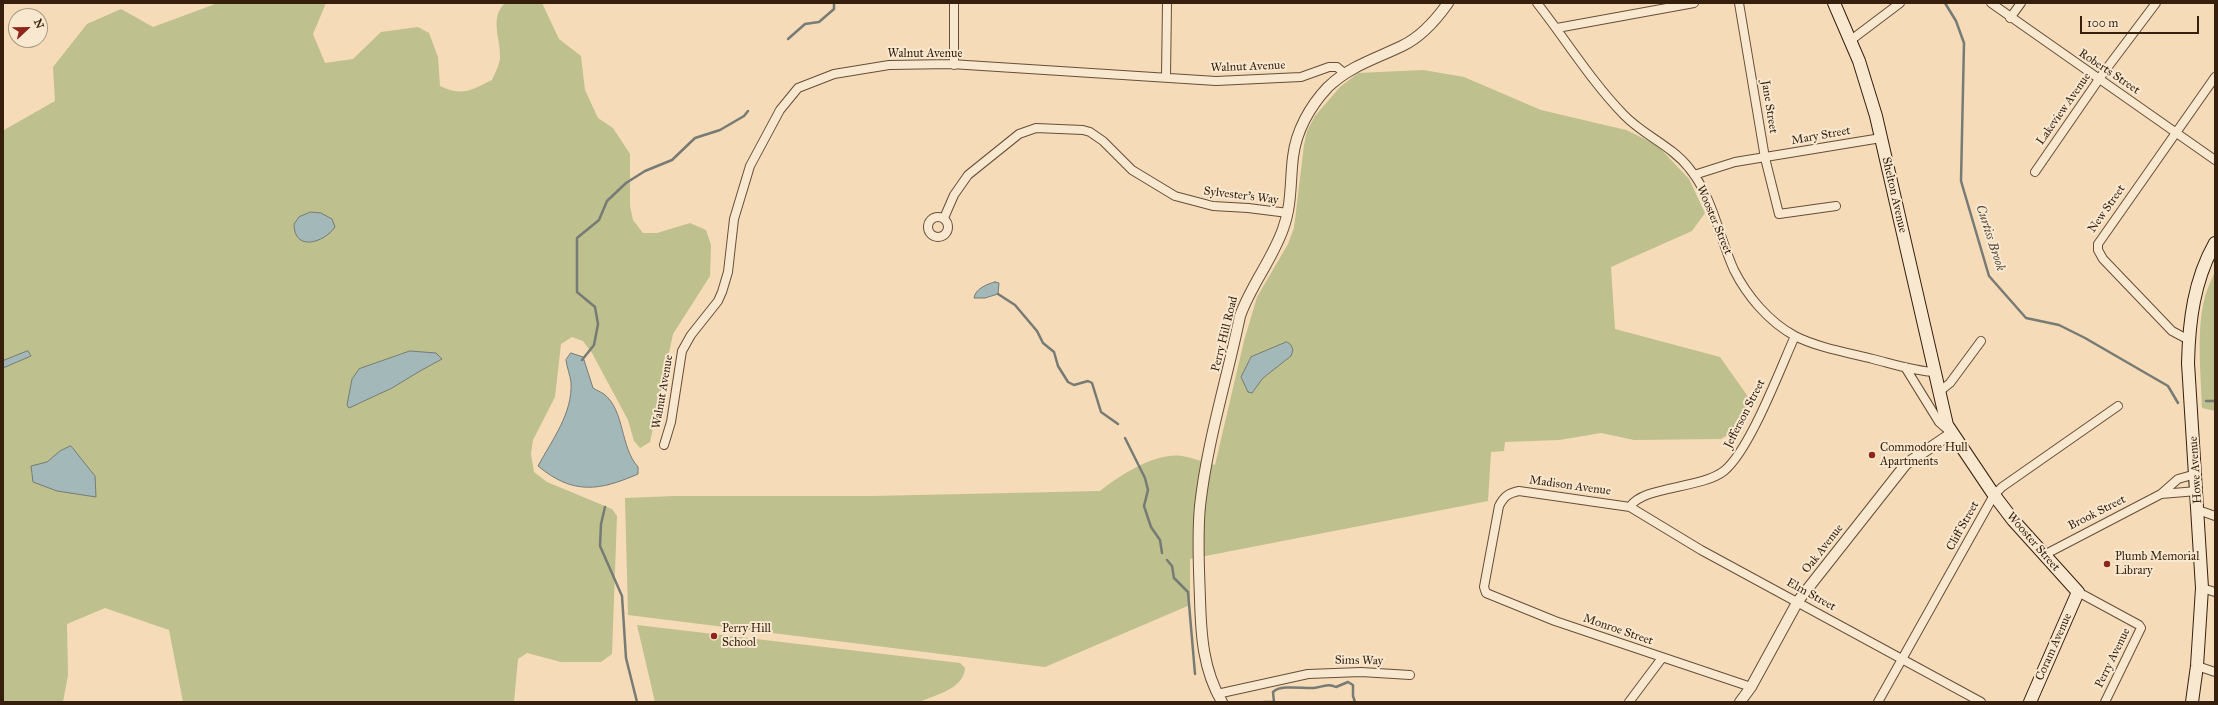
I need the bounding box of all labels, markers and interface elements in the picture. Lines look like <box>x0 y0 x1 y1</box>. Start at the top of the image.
north arrow <box>8 8 48 48</box>
scale bar <box>2082 8 2201 34</box>
text: 100 m <box>2087 16 2118 30</box>
text: N <box>31 17 46 30</box>
street label: Roberts Street <box>2076 46 2142 98</box>
street label: Walnut Avenue <box>888 47 962 61</box>
street label: Walnut Avenue <box>1210 58 1286 76</box>
street label: Lakeview Avenue <box>2034 70 2094 148</box>
street label: Jane Street <box>1758 79 1780 135</box>
street label: Mary Street <box>1790 124 1852 148</box>
street label: Shelton Avenue <box>1878 156 1910 234</box>
street label: New Street <box>2085 182 2129 236</box>
street label: Wooster Street <box>1693 183 1735 257</box>
street label: Sylvester's Way <box>1203 184 1279 208</box>
water label: Curtiss Brook <box>1972 203 2008 273</box>
street label: Perry Hill Road <box>1209 295 1241 373</box>
street label: Walnut Avenue <box>649 354 677 430</box>
street label: Jefferson Street <box>1721 377 1769 451</box>
street label: Howe Avenue <box>2186 436 2206 504</box>
place label: Commodore Hull Apartments <box>1880 441 1968 469</box>
marker: Commodore Hull Apartments <box>1867 450 1877 460</box>
street label: Madison Avenue <box>1528 473 1612 499</box>
street label: Brook Street <box>2066 492 2128 534</box>
street label: Cliff Street <box>1944 499 1982 553</box>
street label: Wooster Street <box>2003 509 2063 575</box>
street label: Oak Avenue <box>1799 522 1847 576</box>
place label: Plumb Memorial Library <box>2115 550 2199 578</box>
marker: Plumb Memorial Library <box>2102 559 2112 569</box>
street label: Elm Street <box>1784 576 1838 614</box>
street label: Monroe Street <box>1581 611 1655 649</box>
street label: Coram Avenue <box>2033 611 2075 683</box>
place label: Perry Hill School <box>722 622 771 650</box>
street label: Perry Avenue <box>2092 626 2134 690</box>
marker: Perry Hill School <box>709 631 719 641</box>
street label: Sims Way <box>1335 653 1383 669</box>

